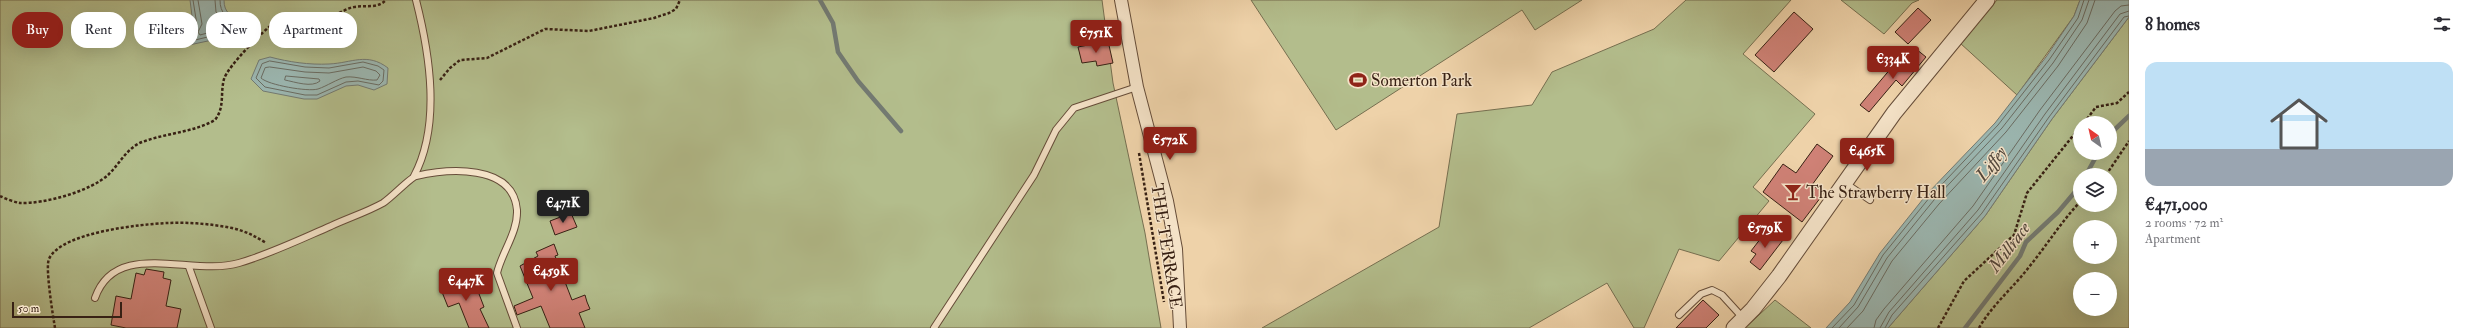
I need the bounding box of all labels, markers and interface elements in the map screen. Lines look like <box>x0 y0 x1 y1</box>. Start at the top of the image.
chip: Buy <box>12 12 63 48</box>
chip: Rent <box>71 12 126 48</box>
chip: Filters <box>134 12 198 48</box>
chip: New <box>206 12 261 48</box>
chip: Apartment <box>269 12 357 48</box>
icon: filters <box>2431 13 2453 35</box>
text: 8 homes <box>2145 14 2200 35</box>
pin: €751K <box>1068 20 1124 54</box>
text: €751K <box>1079 25 1113 41</box>
pin: €334K <box>1865 46 1921 80</box>
text: €334K <box>1876 51 1910 67</box>
sports icon: Somerton Park <box>1348 70 1368 90</box>
place label: Somerton Park <box>1371 70 1472 91</box>
icon: home <box>2263 88 2335 160</box>
north arrow <box>2073 116 2117 160</box>
map controls <box>2073 116 2117 316</box>
pin: €572K <box>1142 127 1198 161</box>
text: €572K <box>1153 132 1187 148</box>
pin: €465K <box>1839 138 1895 172</box>
water label: Liffey <box>1970 141 2013 187</box>
text: €465K <box>1849 143 1885 159</box>
button: layers <box>2073 168 2117 212</box>
street label: THE TERRACE <box>1146 182 1187 310</box>
bar icon: The Strawberry Hall <box>1783 182 1803 202</box>
place label: The Strawberry Hall <box>1806 182 1946 204</box>
pin: €471K <box>535 190 591 224</box>
text: €471,000 <box>2145 194 2208 215</box>
text: €471K <box>546 195 580 211</box>
pin: €579K <box>1737 215 1793 249</box>
text: 2 rooms · 72 m² <box>2145 215 2223 231</box>
water label: Millrace <box>1983 217 2036 278</box>
text: €579K <box>1747 220 1783 236</box>
button: + <box>2073 220 2117 264</box>
text: Apartment <box>2145 231 2201 247</box>
pin: €459K <box>523 258 579 292</box>
text: €459K <box>533 263 569 279</box>
pin: €447K <box>438 268 494 302</box>
button: − <box>2073 272 2117 316</box>
text: €447K <box>448 273 484 289</box>
scale bar <box>12 300 122 319</box>
text: 50 m <box>18 302 39 315</box>

